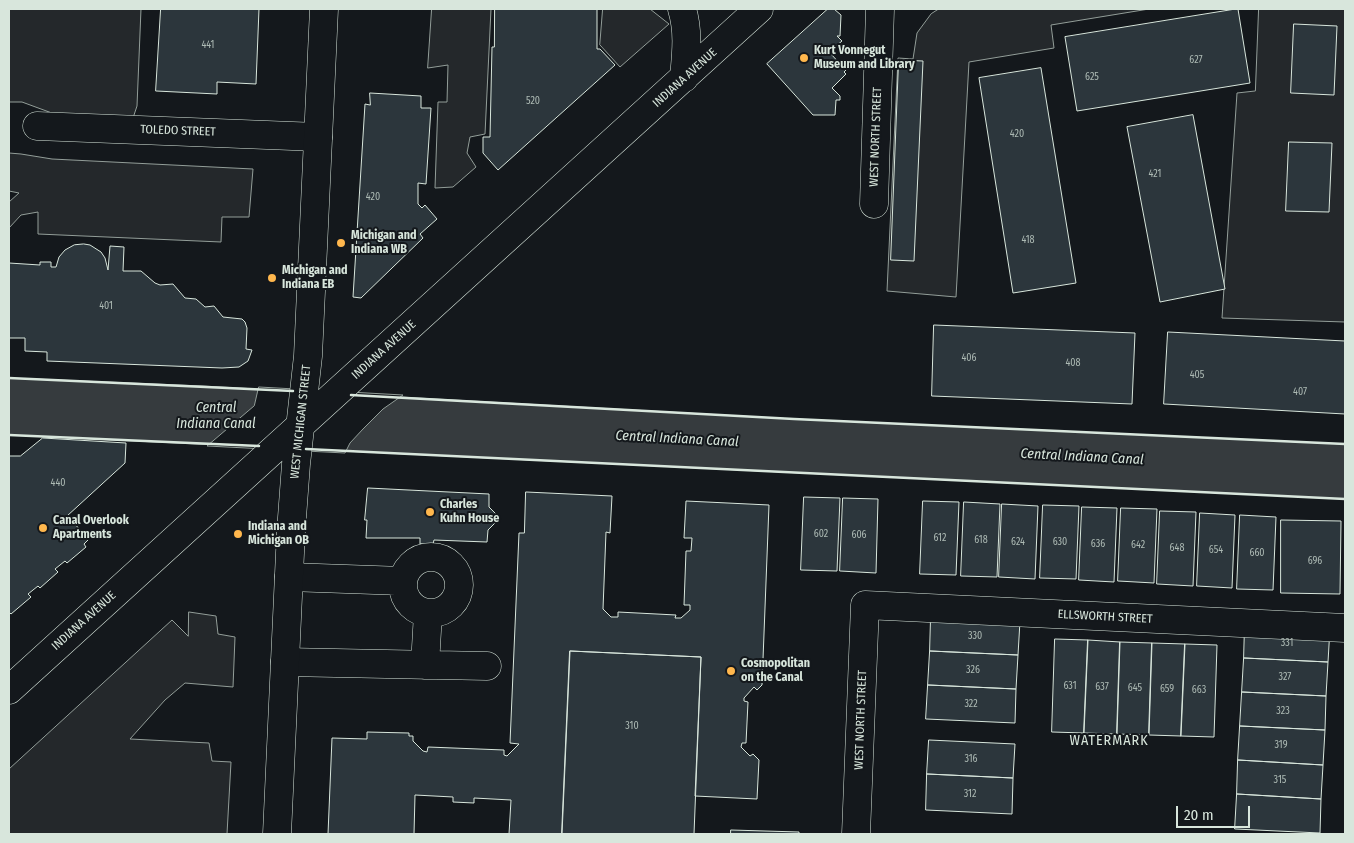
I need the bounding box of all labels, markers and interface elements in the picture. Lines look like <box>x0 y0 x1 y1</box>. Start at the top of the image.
house number: 441 <box>201 39 215 51</box>
place label: Kurt Vonnegut Museum and Library <box>814 44 915 72</box>
street label: INDIANA AVENUE <box>650 46 720 110</box>
marker: Kurt Vonnegut Museum and Library <box>798 52 810 64</box>
house number: 627 <box>1189 54 1203 66</box>
house number: 625 <box>1085 71 1099 83</box>
street label: WEST NORTH STREET <box>867 87 885 187</box>
house number: 520 <box>526 95 540 107</box>
street label: TOLEDO STREET <box>140 122 216 140</box>
house number: 420 <box>1010 128 1024 140</box>
house number: 421 <box>1149 168 1161 180</box>
house number: 420 <box>366 191 380 203</box>
place label: Michigan and Indiana WB <box>351 229 417 257</box>
house number: 418 <box>1021 234 1035 246</box>
marker: Michigan and Indiana WB <box>335 237 347 249</box>
place label: Michigan and Indiana EB <box>282 264 348 292</box>
marker: Michigan and Indiana EB <box>266 272 278 284</box>
house number: 401 <box>99 300 113 312</box>
street label: INDIANA AVENUE <box>349 318 419 382</box>
house number: 406 <box>961 352 977 364</box>
house number: 408 <box>1065 357 1081 369</box>
street label: WEST MICHIGAN STREET <box>288 364 314 480</box>
house number: 405 <box>1190 369 1204 381</box>
house number: 407 <box>1293 386 1307 398</box>
water label: Central Indiana Canal <box>176 400 256 432</box>
water label: Central Indiana Canal <box>615 427 739 451</box>
water label: Central Indiana Canal <box>1020 445 1144 469</box>
house number: 440 <box>51 477 65 489</box>
place label: Charles Kuhn House <box>440 498 499 526</box>
marker: Charles Kuhn House <box>424 506 436 518</box>
place label: Canal Overlook Apartments <box>53 514 129 542</box>
place label: Indiana and Michigan OB <box>248 520 309 548</box>
marker: Canal Overlook Apartments <box>37 522 49 534</box>
marker: Indiana and Michigan OB <box>232 528 244 540</box>
house number: 602 <box>814 528 828 540</box>
house number: 606 <box>851 529 867 541</box>
house number: 612 <box>934 532 946 544</box>
house number: 618 <box>974 534 988 546</box>
house number: 624 <box>1011 536 1025 548</box>
house number: 630 <box>1053 536 1067 548</box>
house number: 636 <box>1091 538 1105 550</box>
house number: 642 <box>1131 539 1145 551</box>
house number: 648 <box>1170 542 1184 554</box>
house number: 654 <box>1209 544 1223 556</box>
house number: 660 <box>1249 547 1265 559</box>
house number: 696 <box>1308 555 1322 567</box>
street label: INDIANA AVENUE <box>49 589 119 653</box>
street label: ELLSWORTH STREET <box>1057 607 1153 627</box>
house number: 330 <box>968 630 982 642</box>
house number: 331 <box>1281 637 1293 649</box>
place label: Cosmopolitan on the Canal <box>741 657 810 685</box>
house number: 326 <box>966 664 980 676</box>
marker: Cosmopolitan on the Canal <box>725 665 737 677</box>
street label: WEST NORTH STREET <box>852 670 870 770</box>
house number: 327 <box>1279 671 1291 683</box>
house number: 631 <box>1063 680 1077 692</box>
house number: 637 <box>1095 681 1109 693</box>
house number: 645 <box>1128 682 1142 694</box>
house number: 659 <box>1160 683 1174 695</box>
house number: 663 <box>1192 684 1206 696</box>
house number: 322 <box>964 698 978 710</box>
house number: 323 <box>1276 705 1290 717</box>
house number: 310 <box>625 720 639 732</box>
district label: WATERMARK <box>1068 733 1150 749</box>
house number: 319 <box>1274 739 1288 751</box>
house number: 316 <box>964 753 978 765</box>
house number: 315 <box>1274 774 1286 786</box>
house number: 312 <box>964 788 976 800</box>
scale bar <box>1179 796 1253 828</box>
text: 20 m <box>1184 806 1214 824</box>

